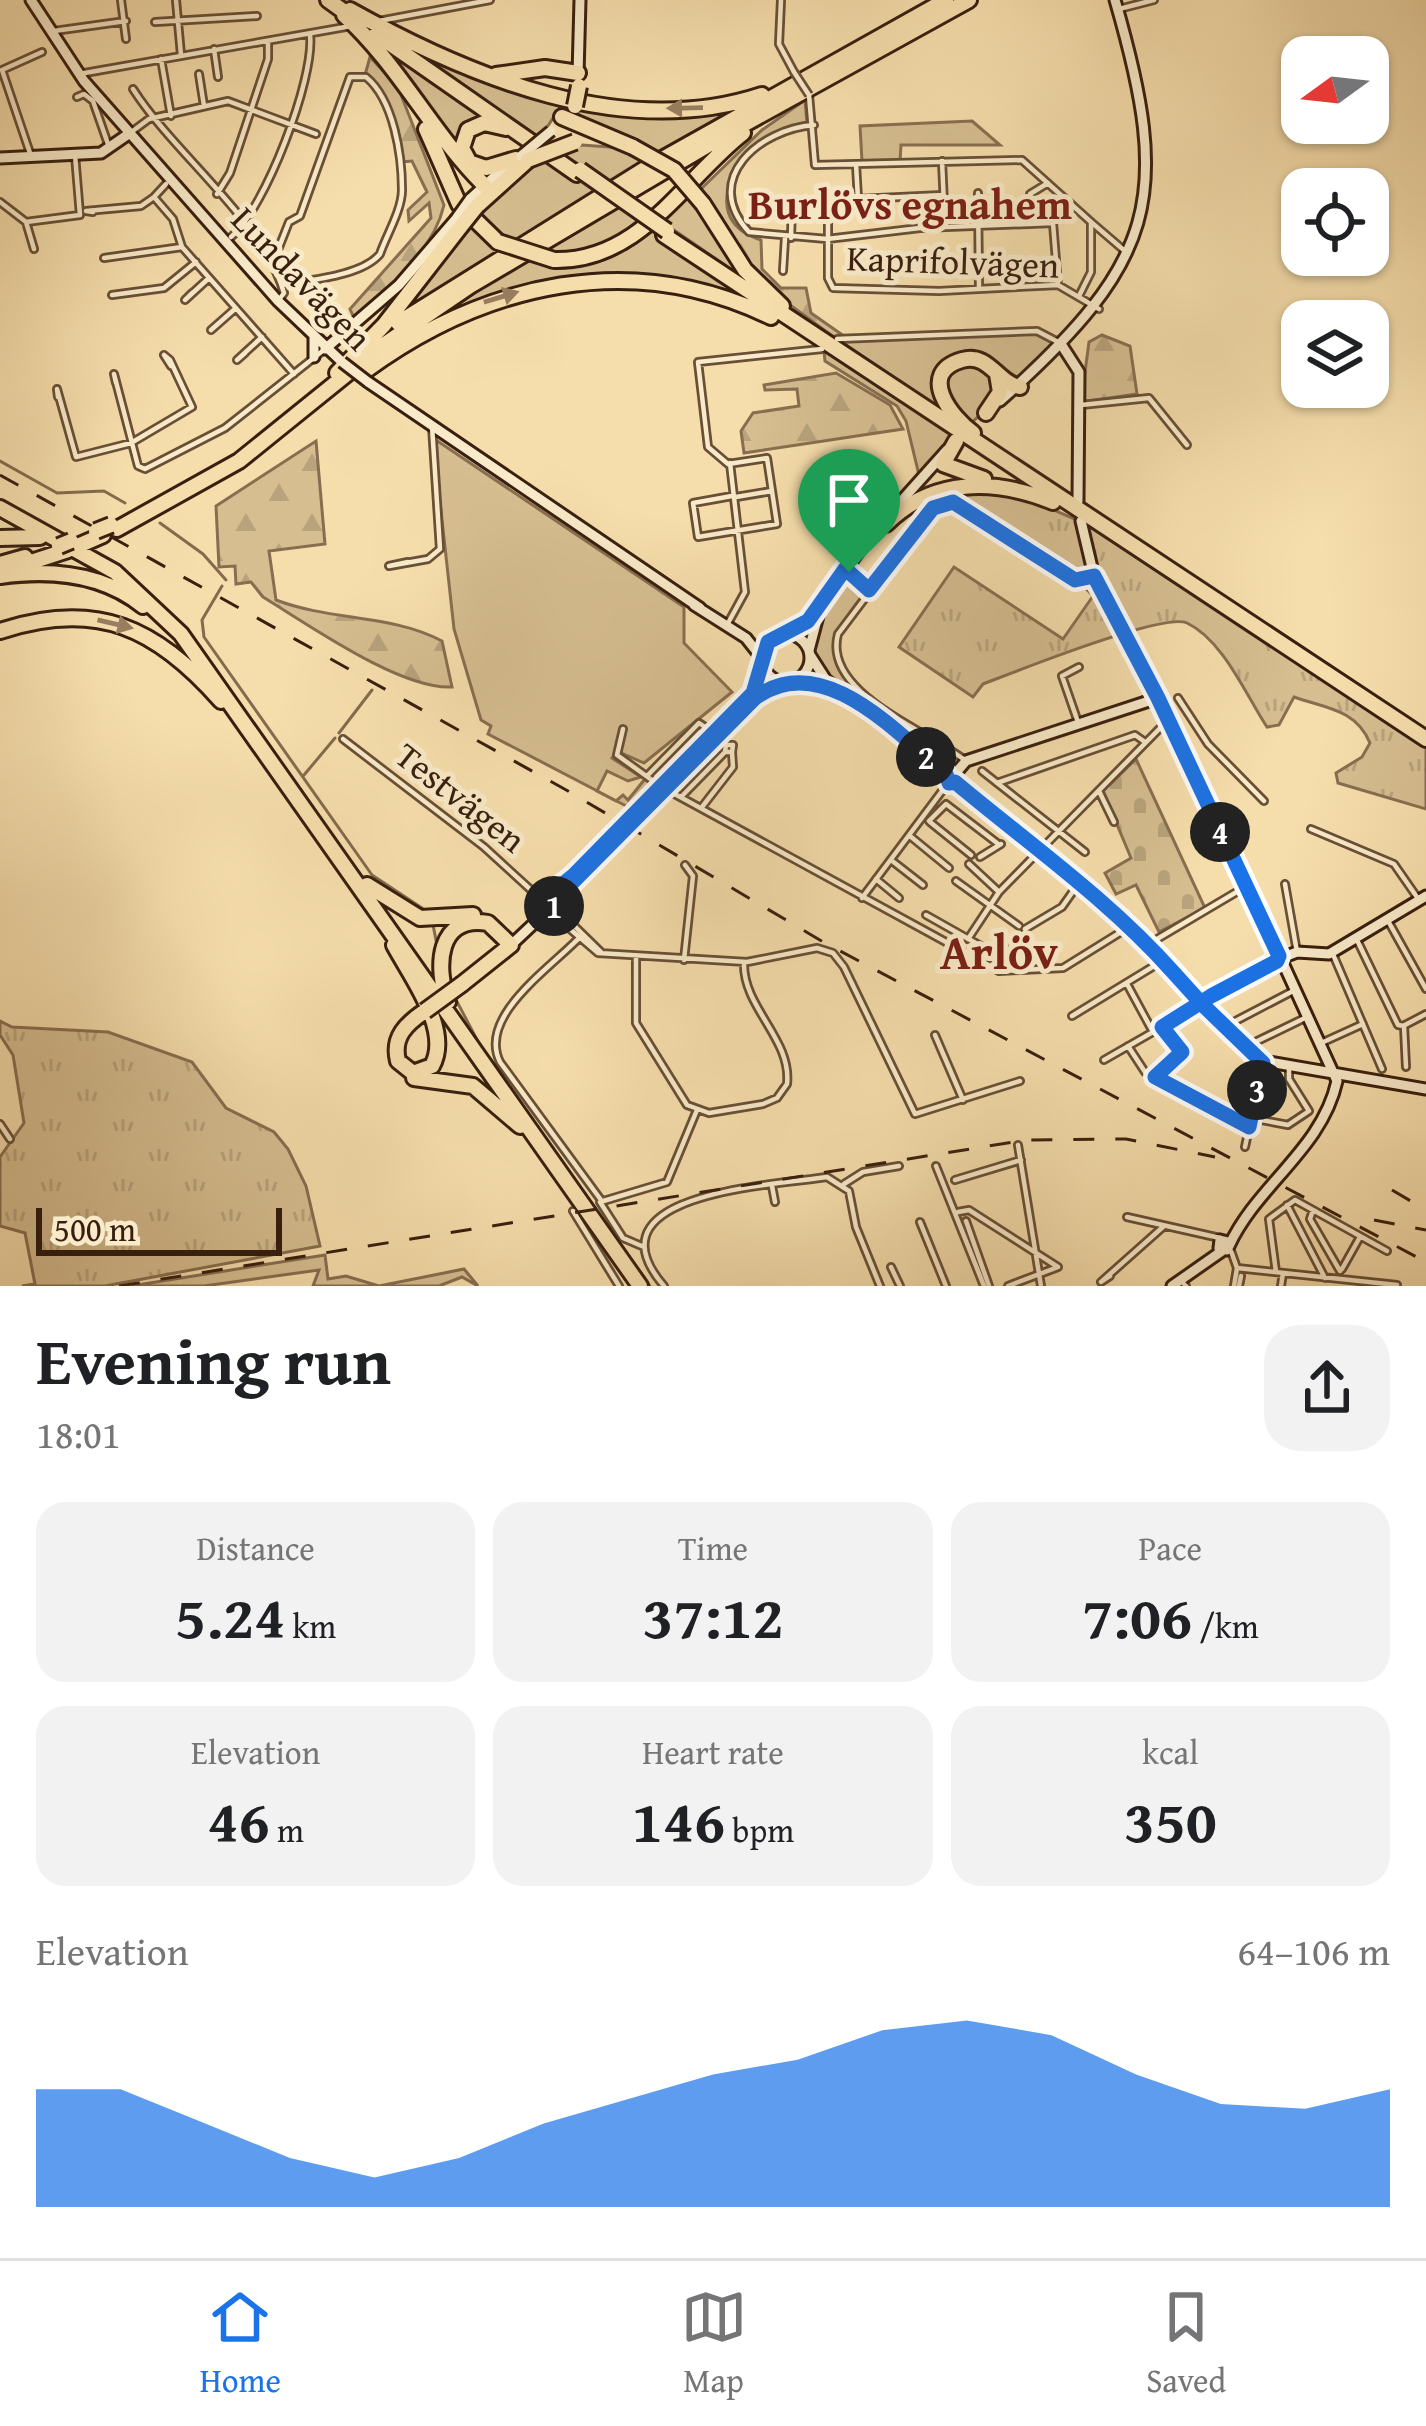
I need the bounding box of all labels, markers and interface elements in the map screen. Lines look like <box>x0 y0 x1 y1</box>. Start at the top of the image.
north arrow <box>1281 36 1389 144</box>
map controls <box>1281 36 1389 408</box>
one-way arrow <box>665 99 703 118</box>
button: locate <box>1281 168 1389 276</box>
district label: Burlövs egnahem <box>748 173 1072 234</box>
street label: Lundavägen <box>220 193 385 362</box>
street label: Kaprifolvägen <box>846 230 1060 291</box>
one-way arrow <box>483 287 520 306</box>
button: layers <box>1281 300 1389 408</box>
pin <box>798 449 900 572</box>
icon: arrive <box>816 467 882 533</box>
one-way arrow <box>96 616 134 635</box>
pin: 2 <box>896 727 956 787</box>
street label: Testvägen <box>385 729 538 864</box>
text: 2 <box>917 733 935 781</box>
pin: 4 <box>1190 802 1250 862</box>
text: 4 <box>1211 808 1229 856</box>
pin: 1 <box>524 876 584 936</box>
text: 1 <box>545 882 563 930</box>
district label: Arlöv <box>940 916 1058 987</box>
pin: 3 <box>1227 1060 1287 1120</box>
text: 3 <box>1248 1066 1266 1114</box>
scale bar <box>36 1202 282 1255</box>
text: 500 m <box>54 1205 136 1253</box>
text: Evening run <box>36 1311 391 1408</box>
button: share <box>1264 1325 1390 1451</box>
text: 18:01 <box>36 1405 121 1462</box>
text: Distance <box>197 1524 315 1572</box>
text: Time <box>678 1524 748 1572</box>
text: Pace <box>1139 1524 1202 1572</box>
text: 5.24 <box>175 1572 285 1660</box>
text: 37:12 <box>642 1572 784 1660</box>
text: 7:06 <box>1082 1572 1192 1660</box>
text: km <box>285 1602 336 1650</box>
text: /km <box>1192 1602 1259 1650</box>
text: Elevation <box>191 1728 320 1776</box>
text: Heart rate <box>642 1728 784 1776</box>
text: kcal <box>1142 1728 1198 1776</box>
text: 46 <box>207 1776 270 1864</box>
text: 146 <box>632 1776 725 1864</box>
text: 350 <box>1124 1776 1217 1864</box>
text: m <box>270 1806 304 1854</box>
text: bpm <box>725 1806 794 1854</box>
text: Elevation <box>36 1922 189 1979</box>
text: 64–106 m <box>1237 1922 1390 1979</box>
tab: Home <box>200 2284 281 2404</box>
tab: Map <box>681 2284 747 2404</box>
tab: Saved <box>1146 2284 1226 2404</box>

